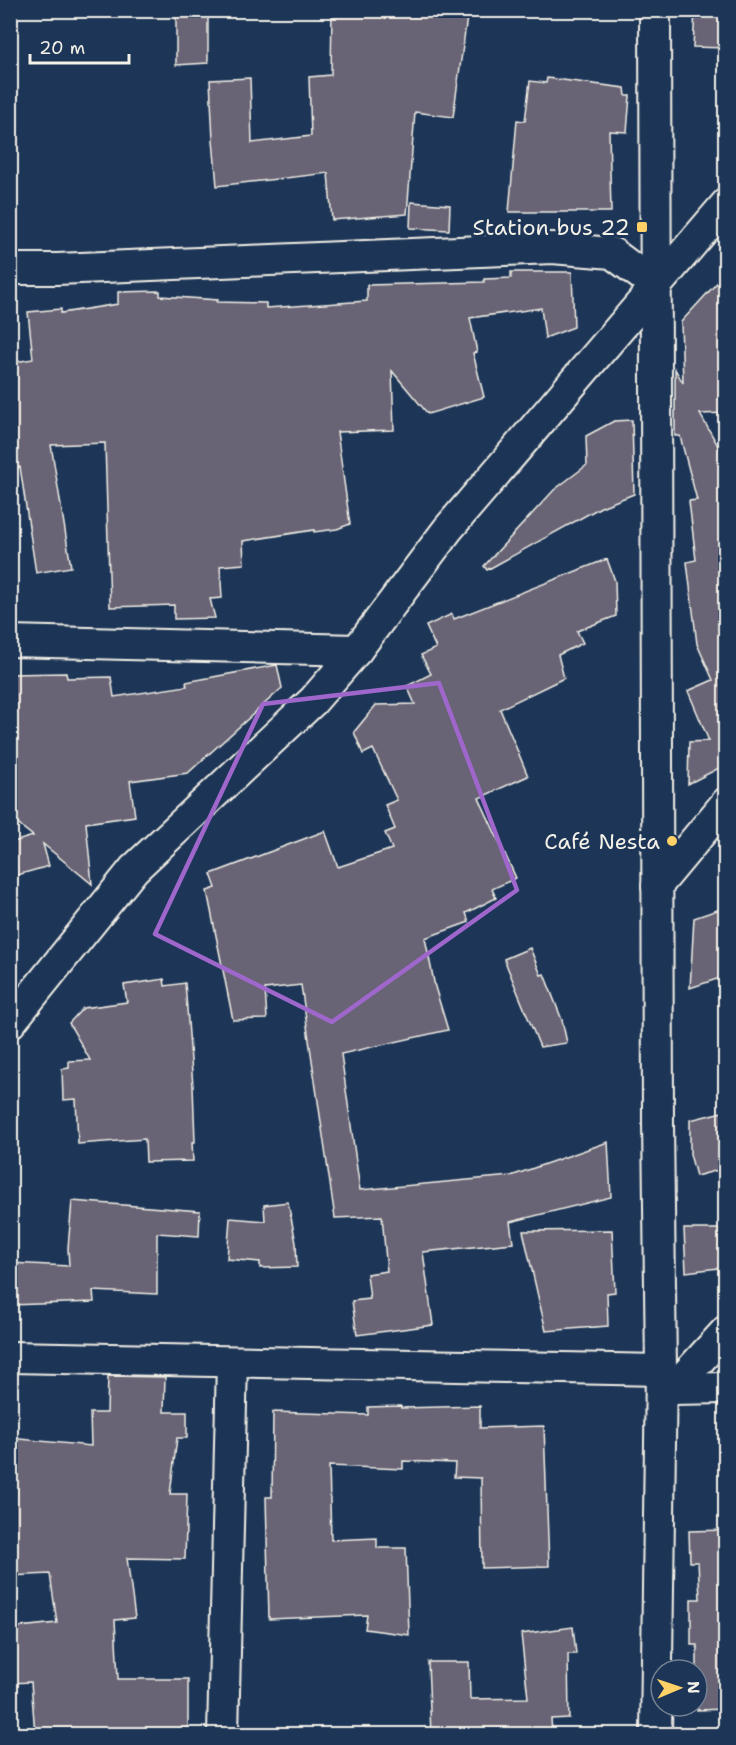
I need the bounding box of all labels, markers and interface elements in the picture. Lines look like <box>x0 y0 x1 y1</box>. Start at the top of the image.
scale bar <box>30 27 129 65</box>
text: 20 m <box>39 36 85 60</box>
place label: Station bus 22 <box>473 213 630 242</box>
marker: Station bus 22 <box>635 220 649 234</box>
place label: Café Nesta <box>544 827 660 856</box>
marker: Café Nesta <box>665 834 679 848</box>
north arrow <box>649 1658 709 1718</box>
text: N <box>683 1681 704 1694</box>

